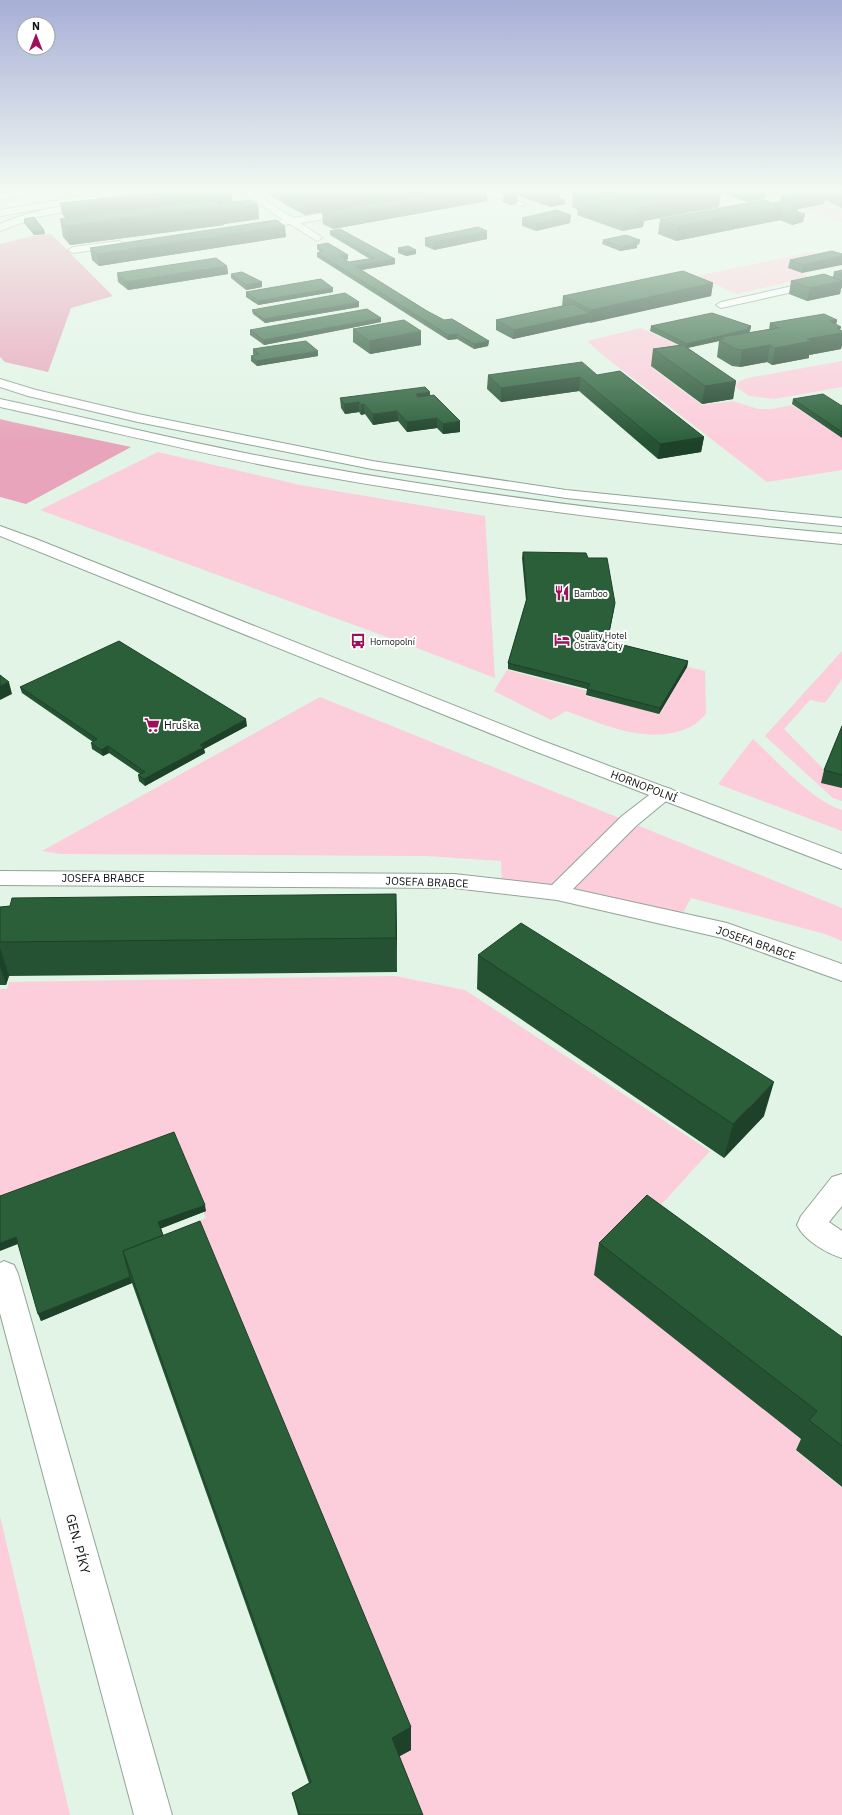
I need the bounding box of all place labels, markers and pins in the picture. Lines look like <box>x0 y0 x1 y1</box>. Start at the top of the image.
restaurant icon: Bamboo <box>553 584 571 602</box>
place label: Bamboo <box>574 588 608 599</box>
place label: Quality Hotel Ostrava City <box>574 630 627 651</box>
hotel icon: Quality Hotel Ostrava City <box>553 631 571 649</box>
bus stop icon: Hornopolní <box>349 632 367 650</box>
place label: Hornopolní <box>370 636 416 647</box>
supermarket icon: Hruška <box>143 716 161 734</box>
place label: Hruška <box>164 718 199 732</box>

